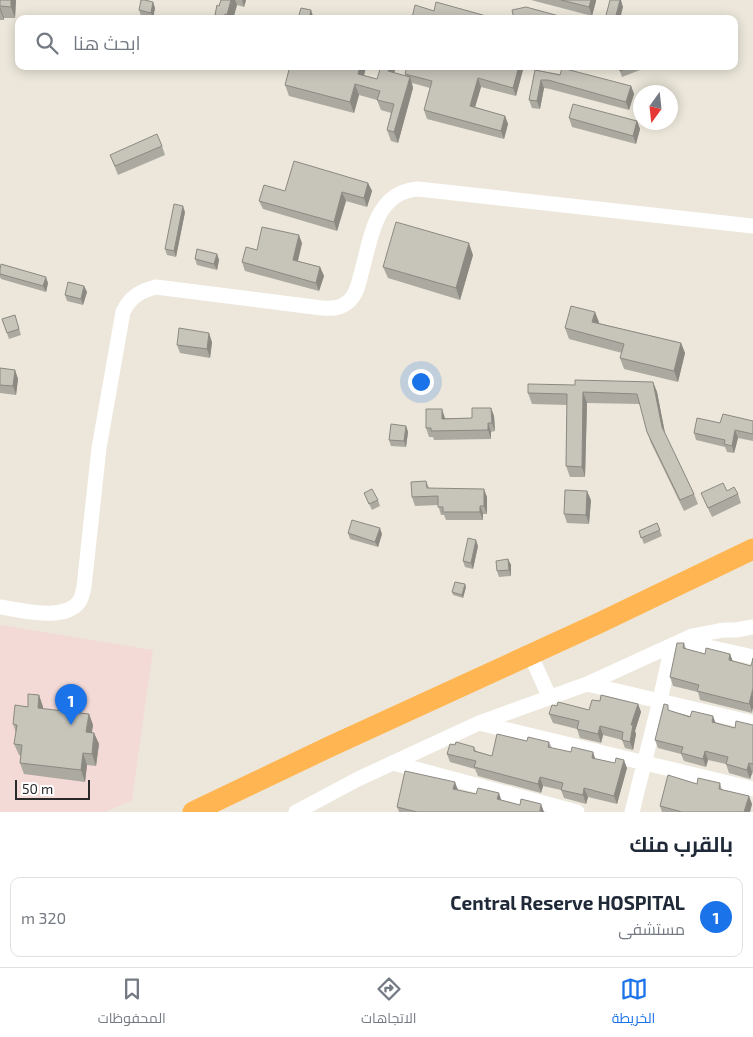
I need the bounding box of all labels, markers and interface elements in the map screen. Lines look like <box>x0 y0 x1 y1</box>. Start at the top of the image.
search box <box>15 15 738 70</box>
icon: search <box>33 29 61 57</box>
text: ابحث هنا <box>73 31 141 54</box>
north arrow <box>633 85 678 130</box>
your location <box>408 369 434 395</box>
pin: 1 <box>55 684 87 725</box>
scale bar <box>15 777 90 800</box>
text: 50 m <box>22 780 53 797</box>
text: بالقرب منك <box>629 831 733 856</box>
text: Central Reserve HOSPITAL <box>450 891 685 914</box>
text: 320 m <box>21 908 66 927</box>
text: 1 <box>713 908 719 927</box>
text: مستشفى <box>618 919 685 938</box>
tab: المحفوظات <box>98 975 166 1031</box>
tab: الاتجاهات <box>361 975 416 1031</box>
tab: الخريطة <box>612 975 655 1031</box>

